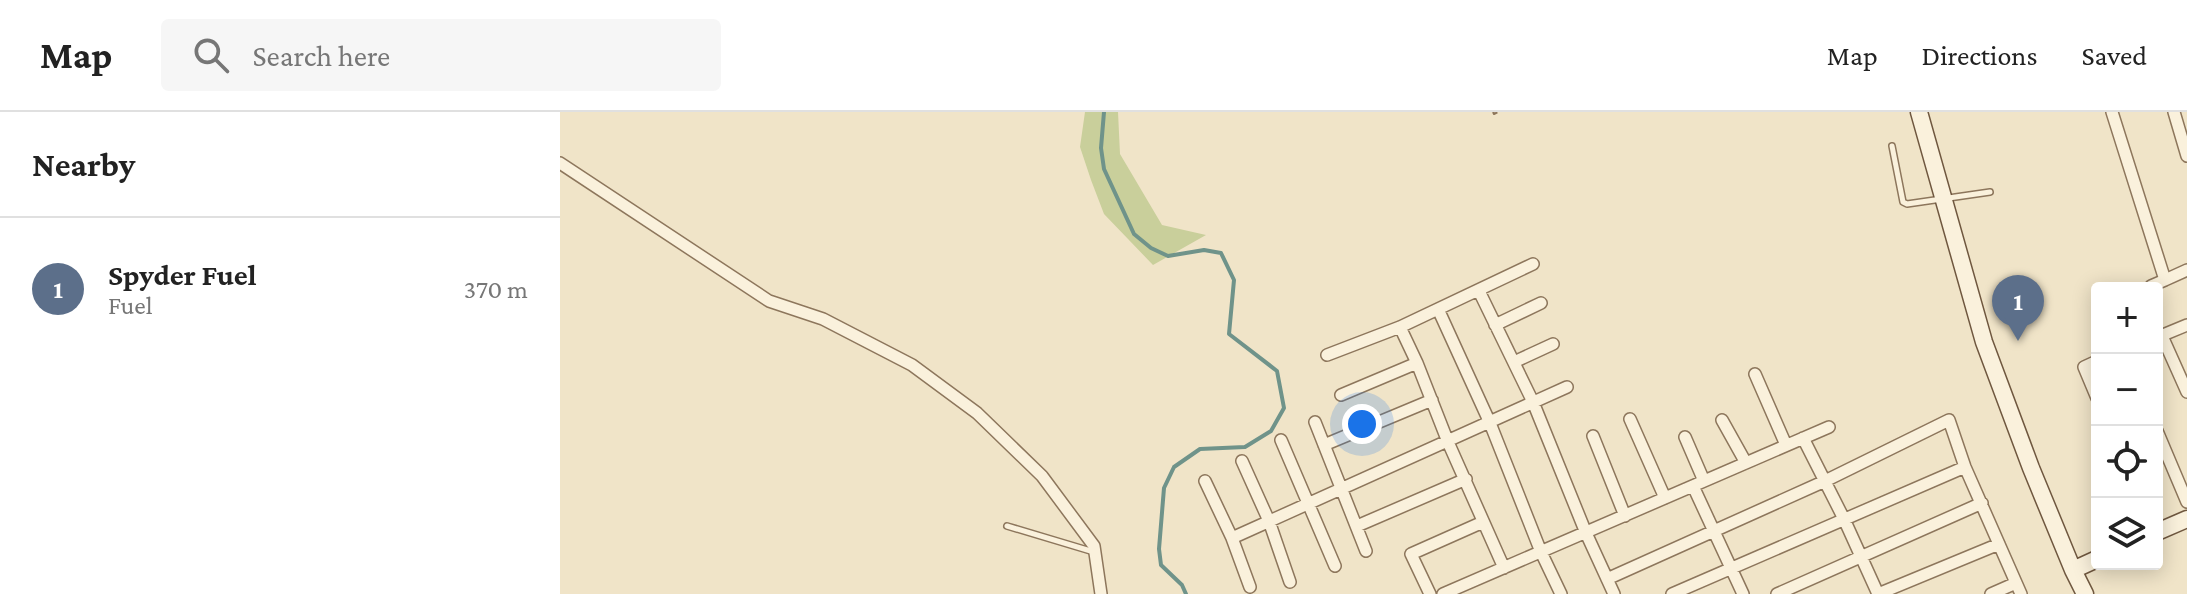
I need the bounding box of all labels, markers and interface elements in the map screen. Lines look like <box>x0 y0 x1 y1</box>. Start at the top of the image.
search box <box>161 19 721 91</box>
icon: search <box>189 33 233 77</box>
text: Map <box>40 34 113 76</box>
text: Search here <box>253 39 390 72</box>
text: Map <box>1827 40 1878 71</box>
text: Directions <box>1922 40 2037 71</box>
text: Saved <box>2081 40 2147 71</box>
text: Nearby <box>32 146 135 183</box>
text: Spyder Fuel <box>108 258 256 291</box>
text: 1 <box>53 275 63 304</box>
text: 370 m <box>464 275 528 304</box>
pin: 1 <box>1992 275 2044 341</box>
map controls <box>2091 282 2163 570</box>
button: + <box>2091 282 2163 354</box>
text: Fuel <box>108 291 152 320</box>
button: − <box>2091 354 2163 426</box>
your location <box>1342 404 1382 444</box>
button: locate <box>2091 426 2163 498</box>
button: layers <box>2091 498 2163 570</box>

